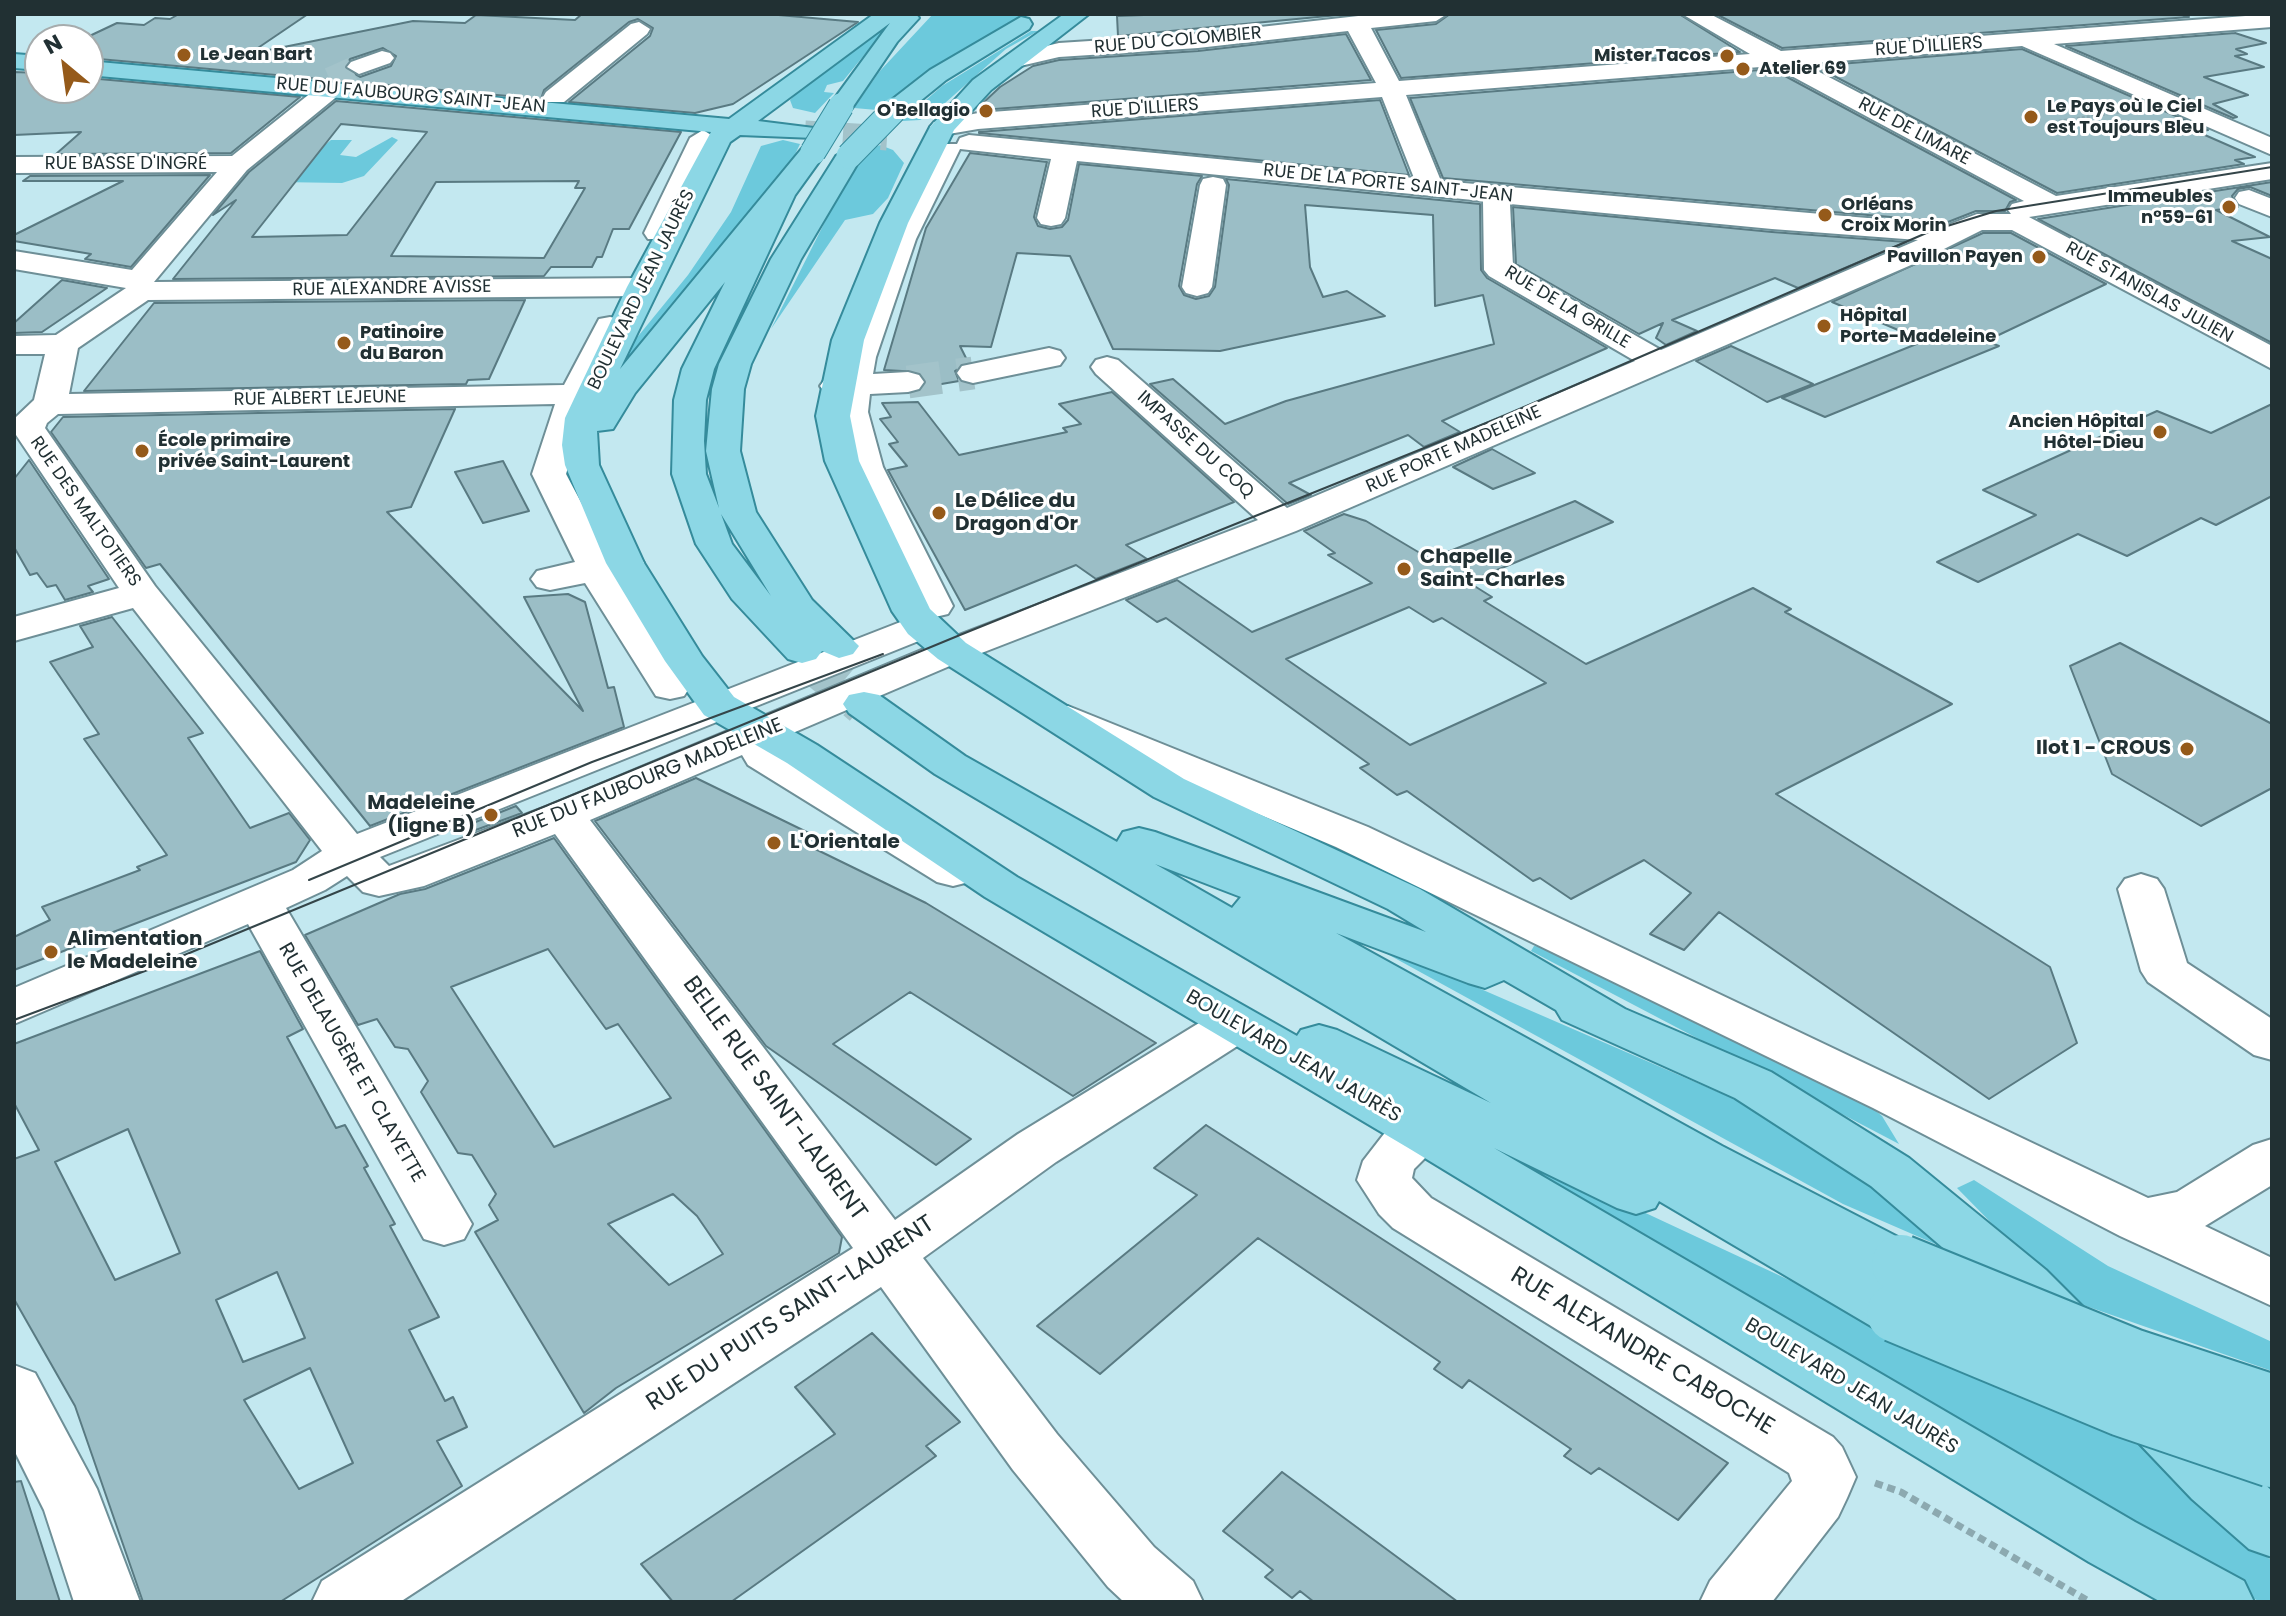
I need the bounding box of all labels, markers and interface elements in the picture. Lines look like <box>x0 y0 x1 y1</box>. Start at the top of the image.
street label: RUE DU COLOMBIER <box>1093 23 1263 59</box>
north arrow <box>24 24 104 104</box>
text: N <box>38 27 68 62</box>
street label: RUE D'ILLIERS <box>1874 32 1984 62</box>
place label: Le Jean Bart <box>200 44 312 66</box>
place label: Mister Tacos <box>1594 45 1711 67</box>
marker: Le Jean Bart <box>175 46 193 64</box>
marker: Mister Tacos <box>1718 47 1736 65</box>
place label: Atelier 69 <box>1759 58 1846 80</box>
marker: Atelier 69 <box>1734 60 1752 78</box>
street label: RUE DU FAUBOURG SAINT-JEAN <box>275 73 547 119</box>
street label: RUE DE LIMARE <box>1854 93 1974 171</box>
street label: RUE D'ILLIERS <box>1090 94 1200 124</box>
place label: Le Pays où le Ciel est Toujours Bleu <box>2047 96 2204 138</box>
place label: O'Bellagio <box>877 100 970 122</box>
marker: O'Bellagio <box>977 102 995 120</box>
marker: Le Pays où le Ciel est Toujours Bleu <box>2022 108 2040 126</box>
street label: RUE BASSE D'INGRÉ <box>45 153 207 175</box>
street label: RUE DE LA PORTE SAINT-JEAN <box>1262 160 1514 208</box>
street label: BOULEVARD JEAN JAURÈS <box>584 186 700 394</box>
place label: Immeubles n°59-61 <box>2108 186 2213 228</box>
place label: Orléans Croix Morin <box>1841 194 1947 236</box>
marker: Immeubles n°59-61 <box>2220 198 2238 216</box>
marker: Orléans Croix Morin <box>1816 206 1834 224</box>
street label: RUE STANISLAS JULIEN <box>2061 238 2237 348</box>
place label: Pavillon Payen <box>1887 246 2023 268</box>
marker: Pavillon Payen <box>2030 248 2048 266</box>
street label: RUE DE LA GRILLE <box>1500 262 1634 354</box>
street label: RUE ALEXANDRE AVISSE <box>292 276 492 302</box>
place label: Hôpital Porte-Madeleine <box>1840 305 1996 348</box>
marker: Hôpital Porte-Madeleine <box>1815 317 1833 335</box>
place label: Patinoire du Baron <box>360 322 444 364</box>
marker: Patinoire du Baron <box>335 334 353 352</box>
street label: RUE ALBERT LEJEUNE <box>234 387 406 411</box>
street label: IMPASSE DU COQ <box>1132 387 1258 503</box>
street label: RUE PORTE MADELEINE <box>1363 402 1545 498</box>
place label: Ancien Hôpital Hôtel-Dieu <box>2008 411 2144 454</box>
marker: Ancien Hôpital Hôtel-Dieu <box>2151 423 2169 441</box>
place label: École primaire privée Saint-Laurent <box>158 430 350 472</box>
street label: RUE DES MALTOTIERS <box>25 433 145 591</box>
marker: École primaire privée Saint-Laurent <box>133 442 151 460</box>
place label: Le Délice du Dragon d'Or <box>955 490 1078 537</box>
marker: Le Délice du Dragon d'Or <box>930 504 948 522</box>
place label: Chapelle Saint-Charles <box>1420 546 1565 593</box>
marker: Chapelle Saint-Charles <box>1395 560 1413 578</box>
street label: RUE DU FAUBOURG MADELEINE <box>509 714 787 844</box>
place label: Ilot 1 - CROUS <box>2036 737 2171 761</box>
marker: Ilot 1 - CROUS <box>2178 740 2196 758</box>
place label: Madeleine (ligne B) <box>367 792 475 839</box>
marker: Madeleine (ligne B) <box>482 806 500 824</box>
place label: L'Orientale <box>790 831 900 855</box>
marker: L'Orientale <box>765 834 783 852</box>
place label: Alimentation le Madeleine <box>67 928 202 975</box>
street label: RUE DELAUGÈRE ET CLAYETTE <box>272 939 430 1187</box>
marker: Alimentation le Madeleine <box>42 943 60 961</box>
street label: BELLE RUE SAINT-LAURENT <box>676 971 872 1227</box>
street label: BOULEVARD JEAN JAURÈS <box>1181 985 1405 1129</box>
street label: RUE DU PUITS SAINT-LAURENT <box>642 1210 940 1418</box>
street label: RUE ALEXANDRE CABOCHE <box>1505 1262 1779 1442</box>
street label: BOULEVARD JEAN JAURÈS <box>1740 1314 1962 1460</box>

